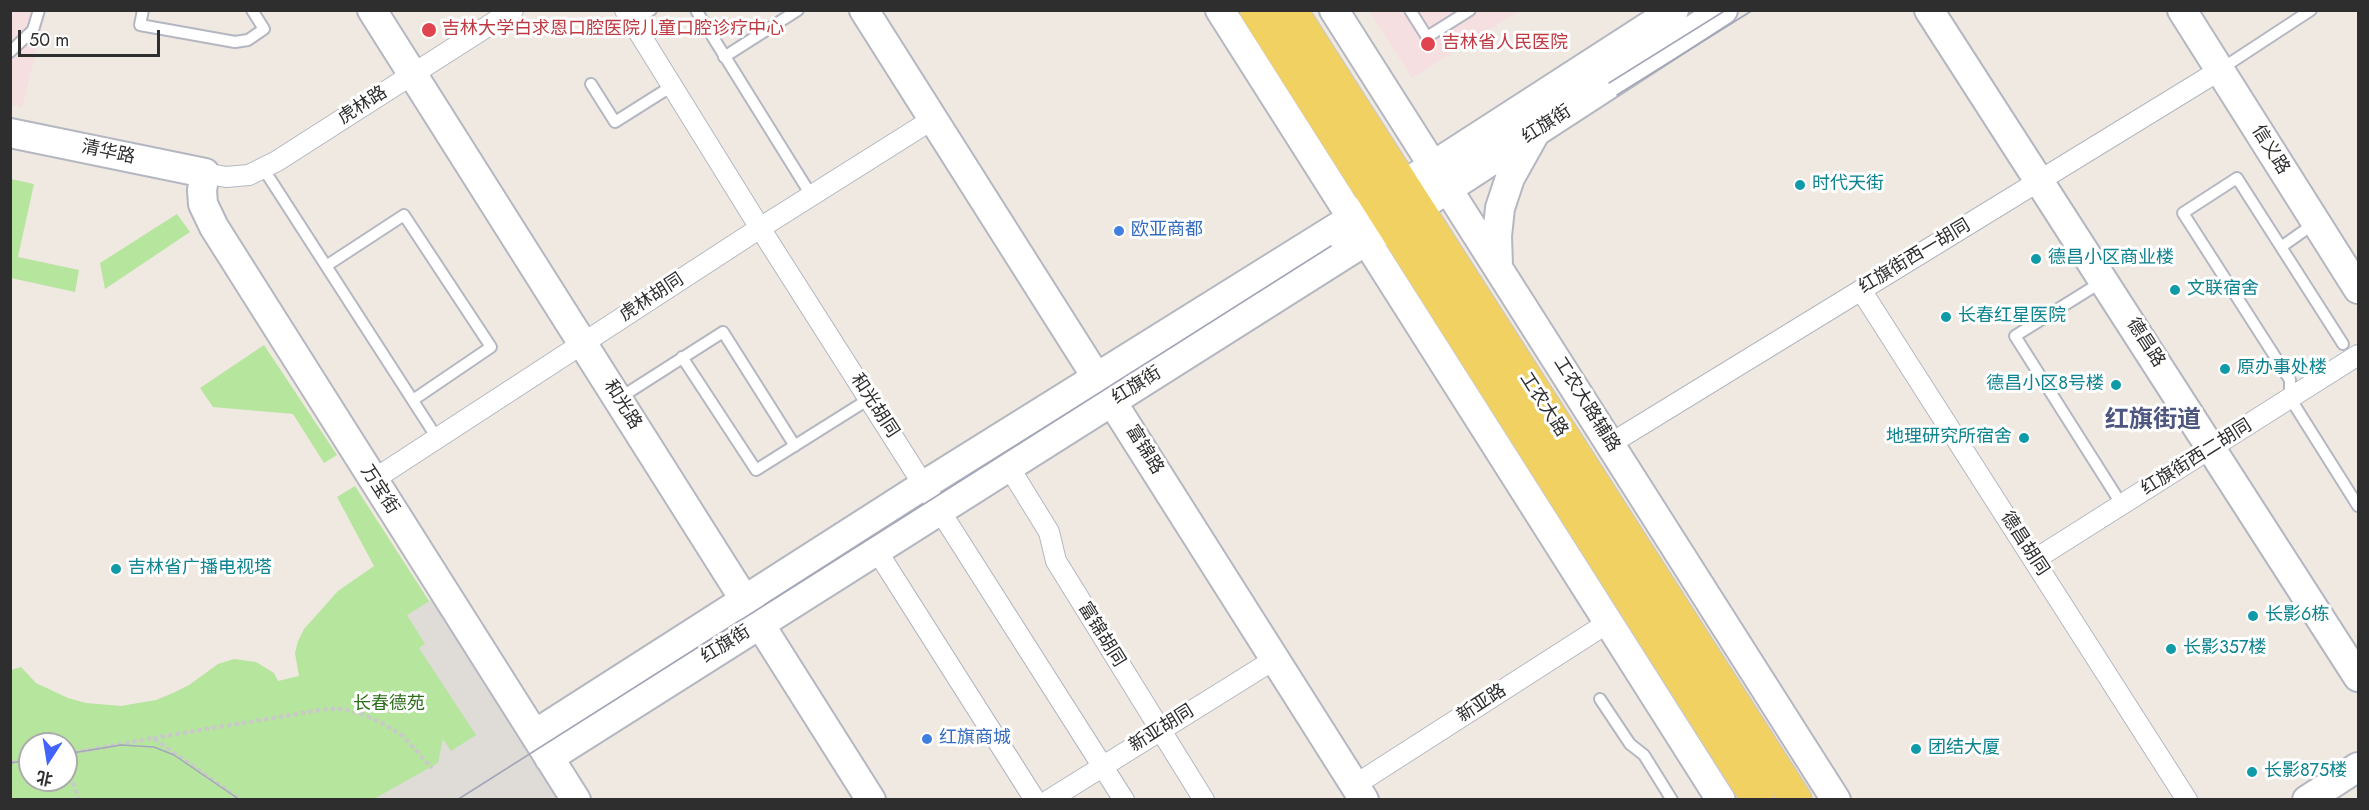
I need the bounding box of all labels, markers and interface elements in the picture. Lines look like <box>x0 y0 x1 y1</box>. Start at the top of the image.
scale bar <box>21 18 164 56</box>
place label: 吉林大学白求恩口腔医院儿童口腔诊疗中心 <box>442 19 784 41</box>
marker: 吉林大学白求恩口腔医院儿童口腔诊疗中心 <box>420 21 438 39</box>
text: 50 m <box>29 27 69 53</box>
place label: 吉林省人民医院 <box>1442 33 1568 55</box>
marker: 吉林省人民医院 <box>1419 35 1437 53</box>
street label: 虎林路 <box>334 82 392 130</box>
street label: 红旗街 <box>1518 101 1576 149</box>
street label: 信义路 <box>2247 121 2293 179</box>
street label: 清华路 <box>79 137 137 169</box>
place label: 时代天街 <box>1812 174 1884 196</box>
marker: 时代天街 <box>1793 178 1807 192</box>
street label: 红旗街西一胡同 <box>1855 215 1975 299</box>
place label: 欧亚商都 <box>1131 220 1203 242</box>
marker: 欧亚商都 <box>1112 224 1126 238</box>
place label: 德昌小区商业楼 <box>2048 248 2174 270</box>
marker: 德昌小区商业楼 <box>2029 252 2043 266</box>
street label: 虎林胡同 <box>616 269 688 327</box>
place label: 文联宿舍 <box>2187 279 2259 301</box>
marker: 文联宿舍 <box>2168 283 2182 297</box>
place label: 长春红星医院 <box>1958 306 2066 328</box>
marker: 长春红星医院 <box>1939 310 1953 324</box>
street label: 德昌路 <box>2121 314 2169 372</box>
street label: 工农大路辅路 <box>1548 353 1624 457</box>
place label: 原办事处楼 <box>2237 358 2327 380</box>
marker: 原办事处楼 <box>2218 362 2232 376</box>
street label: 红旗街 <box>1108 363 1166 409</box>
street label: 工农大路 <box>1514 369 1572 441</box>
street label: 和光胡同 <box>845 370 903 442</box>
place label: 德昌小区8号楼 <box>1986 374 2104 396</box>
street label: 和光路 <box>599 376 645 434</box>
marker: 德昌小区8号楼 <box>2109 378 2123 392</box>
district label: 红旗街道 <box>2105 407 2201 435</box>
street label: 红旗街西二胡同 <box>2138 415 2256 501</box>
street label: 富锦路 <box>1121 421 1167 479</box>
place label: 地理研究所宿舍 <box>1886 427 2012 449</box>
marker: 地理研究所宿舍 <box>2017 431 2031 445</box>
street label: 万宝街 <box>355 461 403 519</box>
street label: 德昌胡同 <box>1995 508 2053 580</box>
place label: 吉林省广播电视塔 <box>128 558 272 580</box>
marker: 吉林省广播电视塔 <box>109 562 123 576</box>
street label: 富锦胡同 <box>1073 599 1129 671</box>
place label: 长影6栋 <box>2265 605 2329 627</box>
marker: 长影6栋 <box>2246 609 2260 623</box>
street label: 红旗街 <box>697 622 755 668</box>
place label: 长影357楼 <box>2183 638 2266 660</box>
marker: 长影357楼 <box>2164 642 2178 656</box>
street label: 新亚路 <box>1453 680 1511 728</box>
park label: 长春德苑 <box>353 694 425 716</box>
street label: 新亚胡同 <box>1126 701 1198 757</box>
place label: 红旗商城 <box>939 728 1011 750</box>
north arrow <box>18 732 78 792</box>
marker: 红旗商城 <box>920 732 934 746</box>
place label: 团结大厦 <box>1928 738 2000 760</box>
marker: 团结大厦 <box>1909 742 1923 756</box>
place label: 长影875楼 <box>2264 761 2347 783</box>
text: 北 <box>34 765 55 791</box>
marker: 长影875楼 <box>2245 765 2259 779</box>

